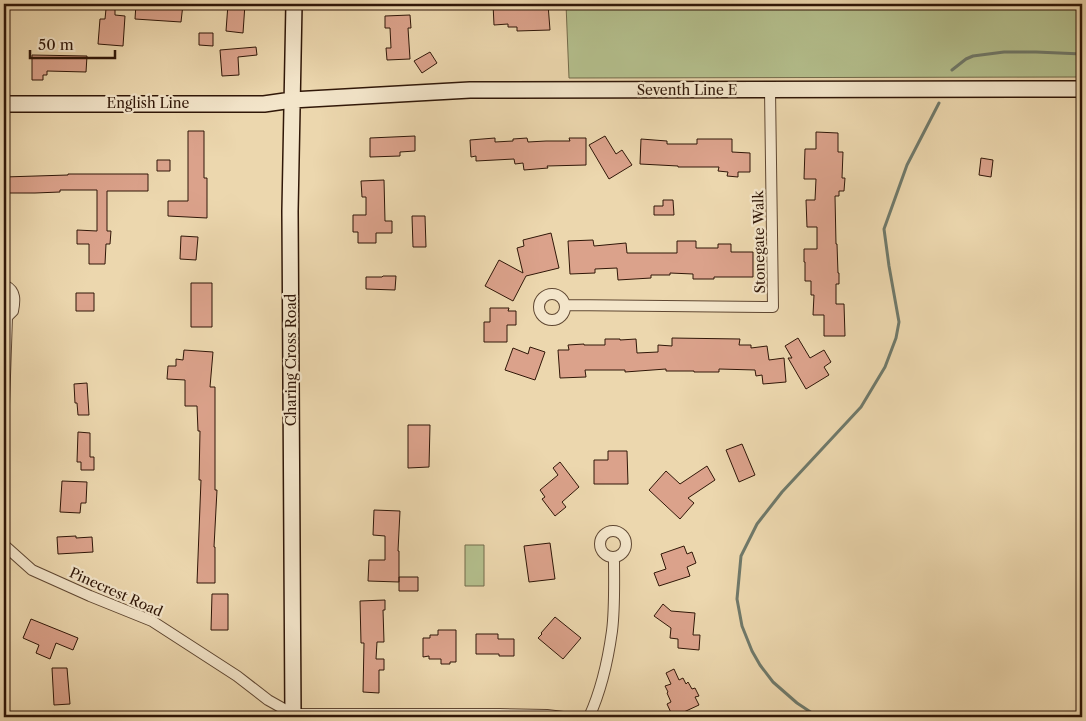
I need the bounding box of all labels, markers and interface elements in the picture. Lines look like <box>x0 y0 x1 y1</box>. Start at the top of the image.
scale bar <box>30 28 115 60</box>
text: 50 m <box>38 35 74 54</box>
street label: Seventh Line E <box>637 81 737 99</box>
street label: English Line <box>107 94 190 112</box>
street label: Stonegate Walk <box>749 189 769 294</box>
street label: Charing Cross Road <box>282 293 300 426</box>
street label: Pinecrest Road <box>67 563 166 621</box>

